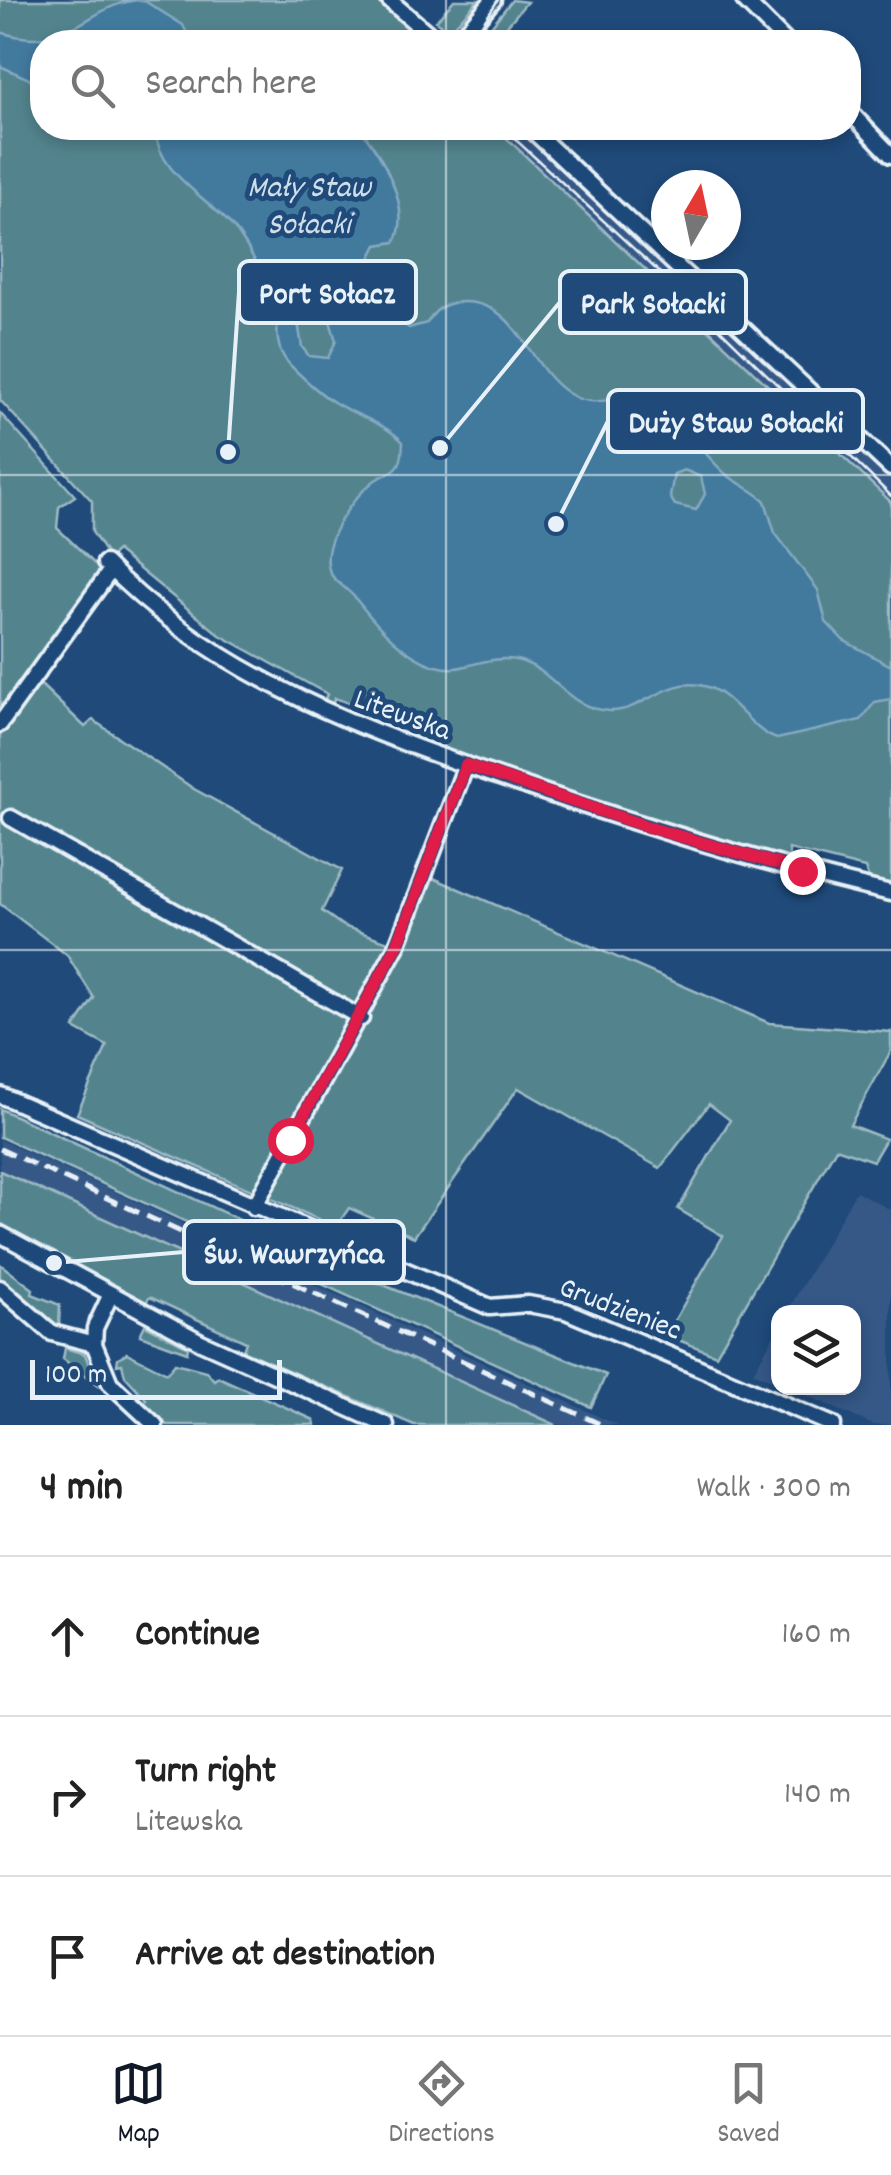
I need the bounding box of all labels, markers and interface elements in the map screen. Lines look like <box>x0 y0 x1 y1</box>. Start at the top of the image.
search box <box>30 30 861 140</box>
icon: search <box>65 58 120 113</box>
text: Search here <box>145 58 317 113</box>
water label: Mały Staw Sołacki <box>247 167 373 250</box>
north arrow <box>651 170 741 260</box>
callout: Port Sołacz <box>239 261 416 323</box>
callout: Park Sołacki <box>560 271 746 333</box>
text: Port Sołacz <box>259 274 396 320</box>
text: Park Sołacki <box>580 284 726 330</box>
callout: Duży Staw Sołacki <box>608 390 863 452</box>
text: Duży Staw Sołacki <box>629 403 844 449</box>
street label: Litewska <box>347 680 457 755</box>
route end <box>780 849 826 895</box>
route start <box>268 1118 314 1164</box>
callout: Św. Wawrzyńca <box>184 1221 404 1283</box>
text: Św. Wawrzyńca <box>204 1234 385 1280</box>
street label: Grudzieniec <box>552 1268 687 1354</box>
map controls <box>771 1305 861 1395</box>
button: layers <box>771 1305 861 1395</box>
scale bar <box>30 1355 282 1400</box>
text: 100 m <box>45 1357 107 1397</box>
text: 4 min <box>40 1460 123 1520</box>
text: Walk · 300 m <box>697 1467 851 1513</box>
icon: ahead <box>40 1609 95 1664</box>
text: Continue <box>135 1609 260 1664</box>
text: 160 m <box>782 1613 851 1659</box>
text: Turn right <box>135 1746 276 1801</box>
icon: right <box>40 1769 95 1824</box>
text: 140 m <box>784 1773 851 1819</box>
text: Litewska <box>135 1801 242 1847</box>
icon: arrive <box>40 1929 95 1984</box>
text: Arrive at destination <box>135 1929 435 1984</box>
tab: Map <box>111 2056 166 2156</box>
tab: Directions <box>389 2056 495 2156</box>
tab: Saved <box>717 2056 780 2156</box>

